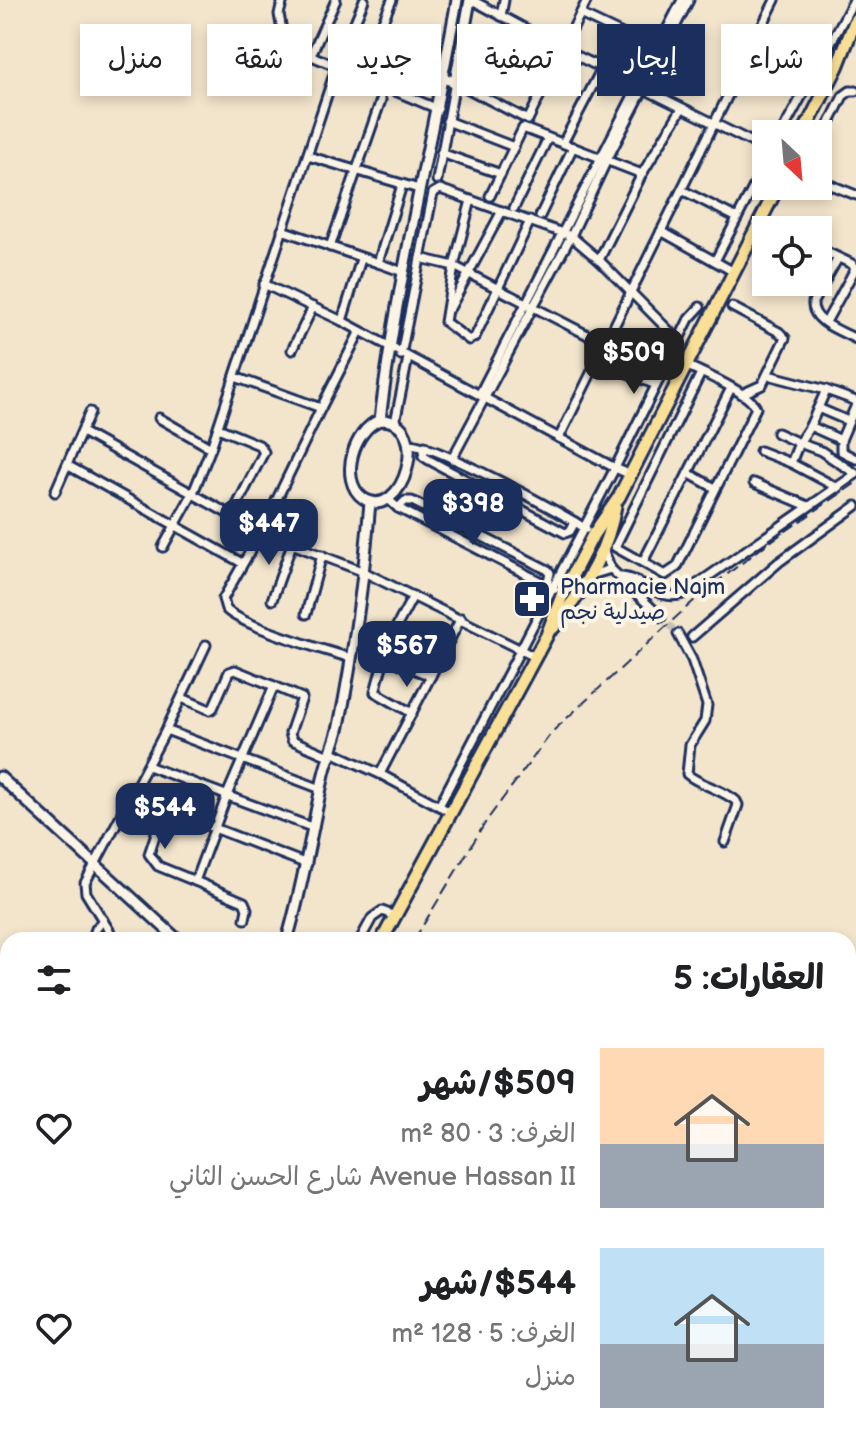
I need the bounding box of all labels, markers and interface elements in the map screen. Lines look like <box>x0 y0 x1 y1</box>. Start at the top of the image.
chip: منزل <box>80 24 191 96</box>
chip: شقة <box>207 24 312 96</box>
chip: جديد <box>328 24 441 96</box>
chip: تصفية <box>457 24 581 96</box>
chip: إيجار <box>597 24 705 96</box>
chip: شراء <box>721 24 832 96</box>
north arrow <box>752 120 832 200</box>
map controls <box>752 120 832 296</box>
button: locate <box>752 216 832 296</box>
pin: $509 <box>587 328 681 396</box>
text: $509 <box>602 338 666 369</box>
pin: $398 <box>426 479 520 547</box>
text: $398 <box>441 489 505 520</box>
pin: $447 <box>222 499 316 567</box>
text: $447 <box>238 509 300 540</box>
place label: Pharmacie Najm صيدلية نجم <box>560 574 725 628</box>
pharmacy icon: Pharmacie Najm صيدلية نجم <box>511 578 553 620</box>
pin: $567 <box>360 621 454 689</box>
text: $567 <box>376 631 438 662</box>
pin: $544 <box>118 783 212 851</box>
text: $544 <box>134 793 196 824</box>
icon: filters <box>32 958 76 1002</box>
text: العقارات: 5 <box>673 958 824 999</box>
text: $509/شهر <box>420 1063 576 1104</box>
icon: home <box>664 1080 760 1176</box>
icon: heart <box>32 1106 76 1150</box>
text: الغرف: 3 · 80 m² <box>401 1119 576 1150</box>
text: Avenue Hassan II شارع الحسن الثاني <box>169 1162 576 1193</box>
text: $544/شهر <box>421 1263 576 1304</box>
icon: home <box>664 1280 760 1376</box>
icon: heart <box>32 1306 76 1350</box>
text: الغرف: 5 · 128 m² <box>392 1319 576 1350</box>
text: منزل <box>525 1362 576 1393</box>

